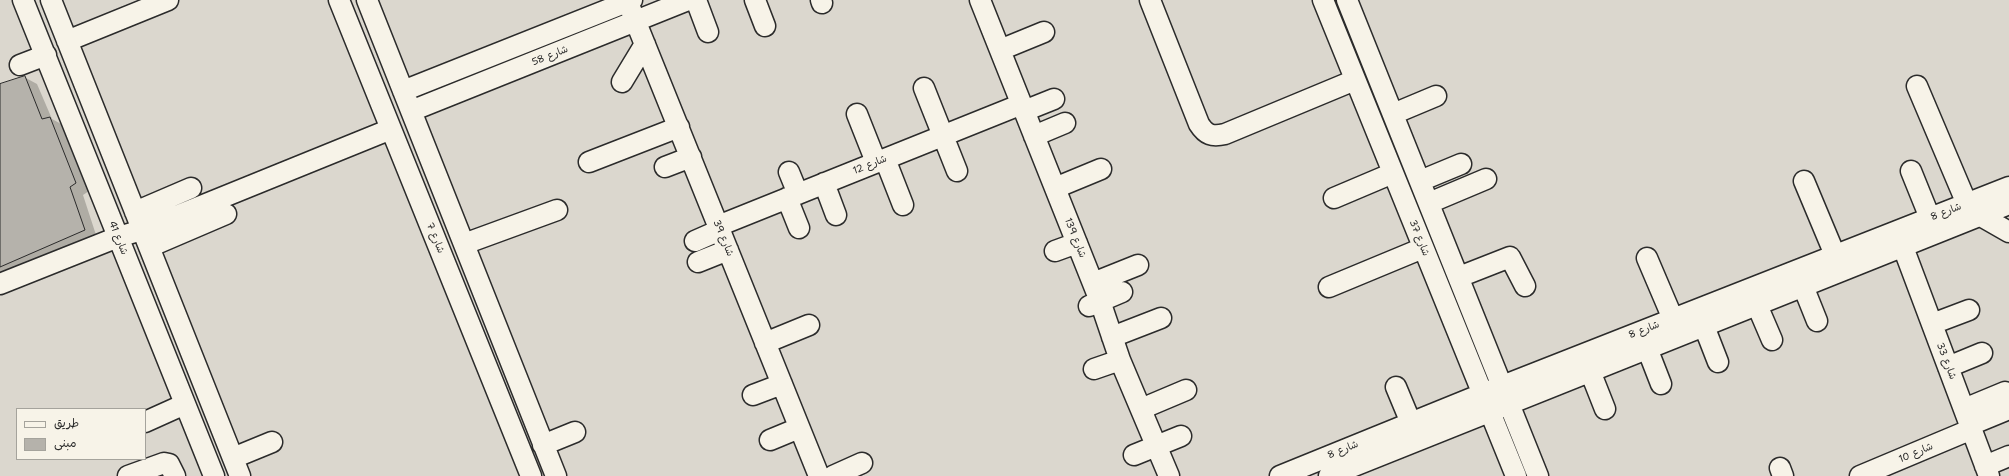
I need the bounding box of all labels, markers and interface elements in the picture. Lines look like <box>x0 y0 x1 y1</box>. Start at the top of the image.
street label: شارع 58 <box>530 43 570 69</box>
street label: شارع 12 <box>851 153 889 177</box>
street label: شارع 8 <box>1929 201 1963 223</box>
street label: شارع 139 <box>1062 216 1088 260</box>
street label: شارع 39 <box>710 218 736 258</box>
street label: شارع 37 <box>1406 218 1432 258</box>
street label: شارع 41 <box>106 219 130 257</box>
street label: شارع 7 <box>423 221 447 255</box>
street label: شارع 8 <box>1627 319 1661 341</box>
street label: شارع 33 <box>1934 341 1958 381</box>
legend <box>16 408 146 460</box>
text: طريق <box>54 415 79 431</box>
text: مبنى <box>54 435 77 451</box>
street label: شارع 8 <box>1326 438 1360 462</box>
street label: شارع 10 <box>1897 440 1935 466</box>

